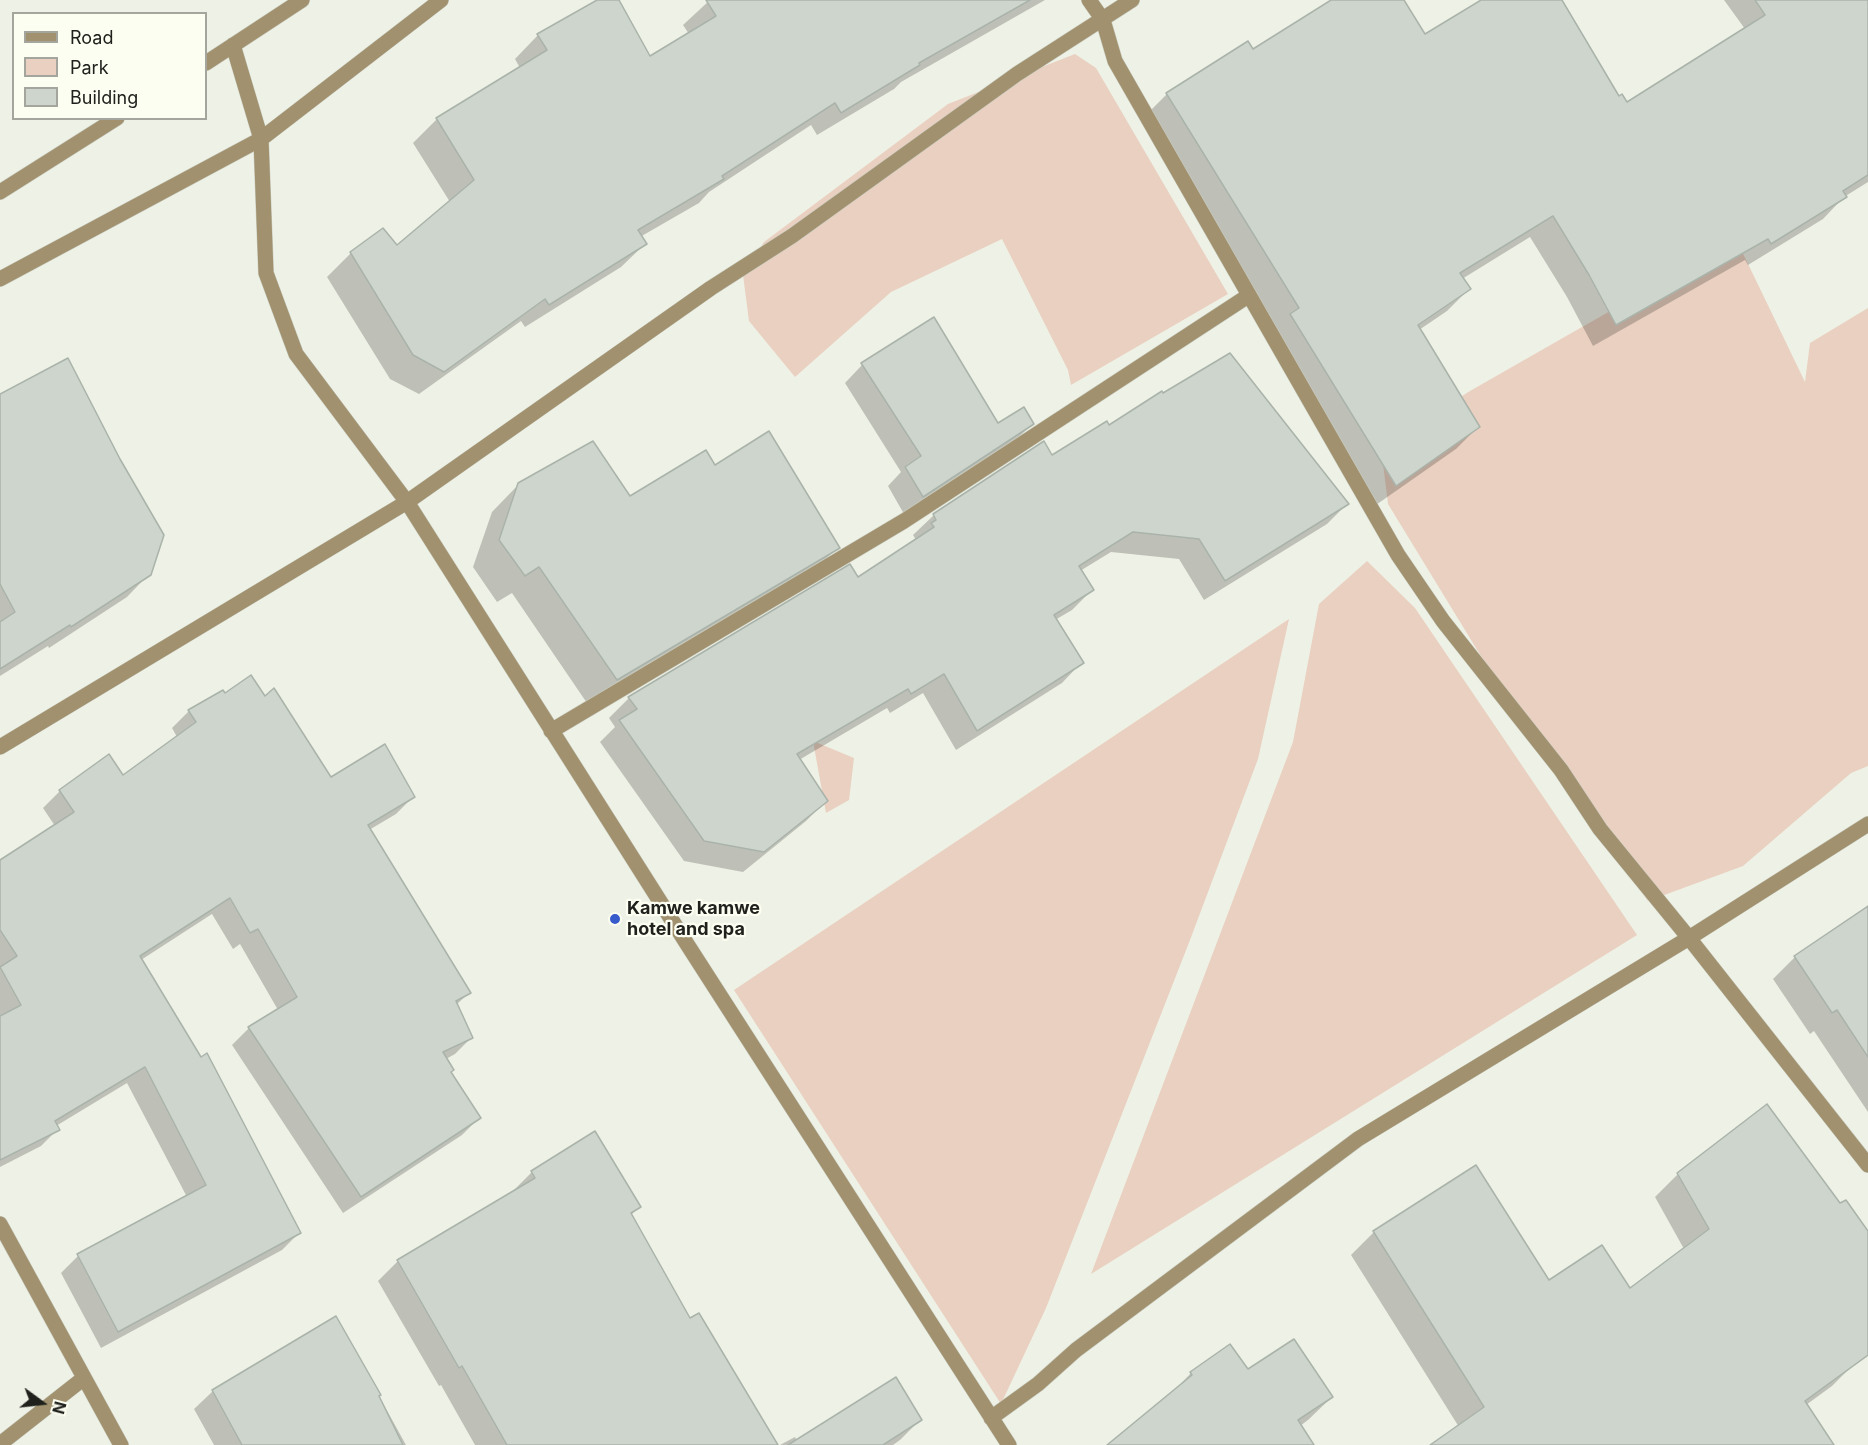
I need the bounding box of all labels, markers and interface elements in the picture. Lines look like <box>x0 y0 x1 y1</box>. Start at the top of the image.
legend <box>12 12 207 120</box>
text: Road <box>70 27 113 48</box>
text: Park <box>70 57 109 78</box>
text: Building <box>70 87 138 108</box>
place label: Kamwe kamwe hotel and spa <box>627 898 760 940</box>
marker: Kamwe kamwe hotel and spa <box>608 912 622 926</box>
north arrow <box>12 1373 72 1433</box>
text: N <box>48 1399 71 1416</box>

